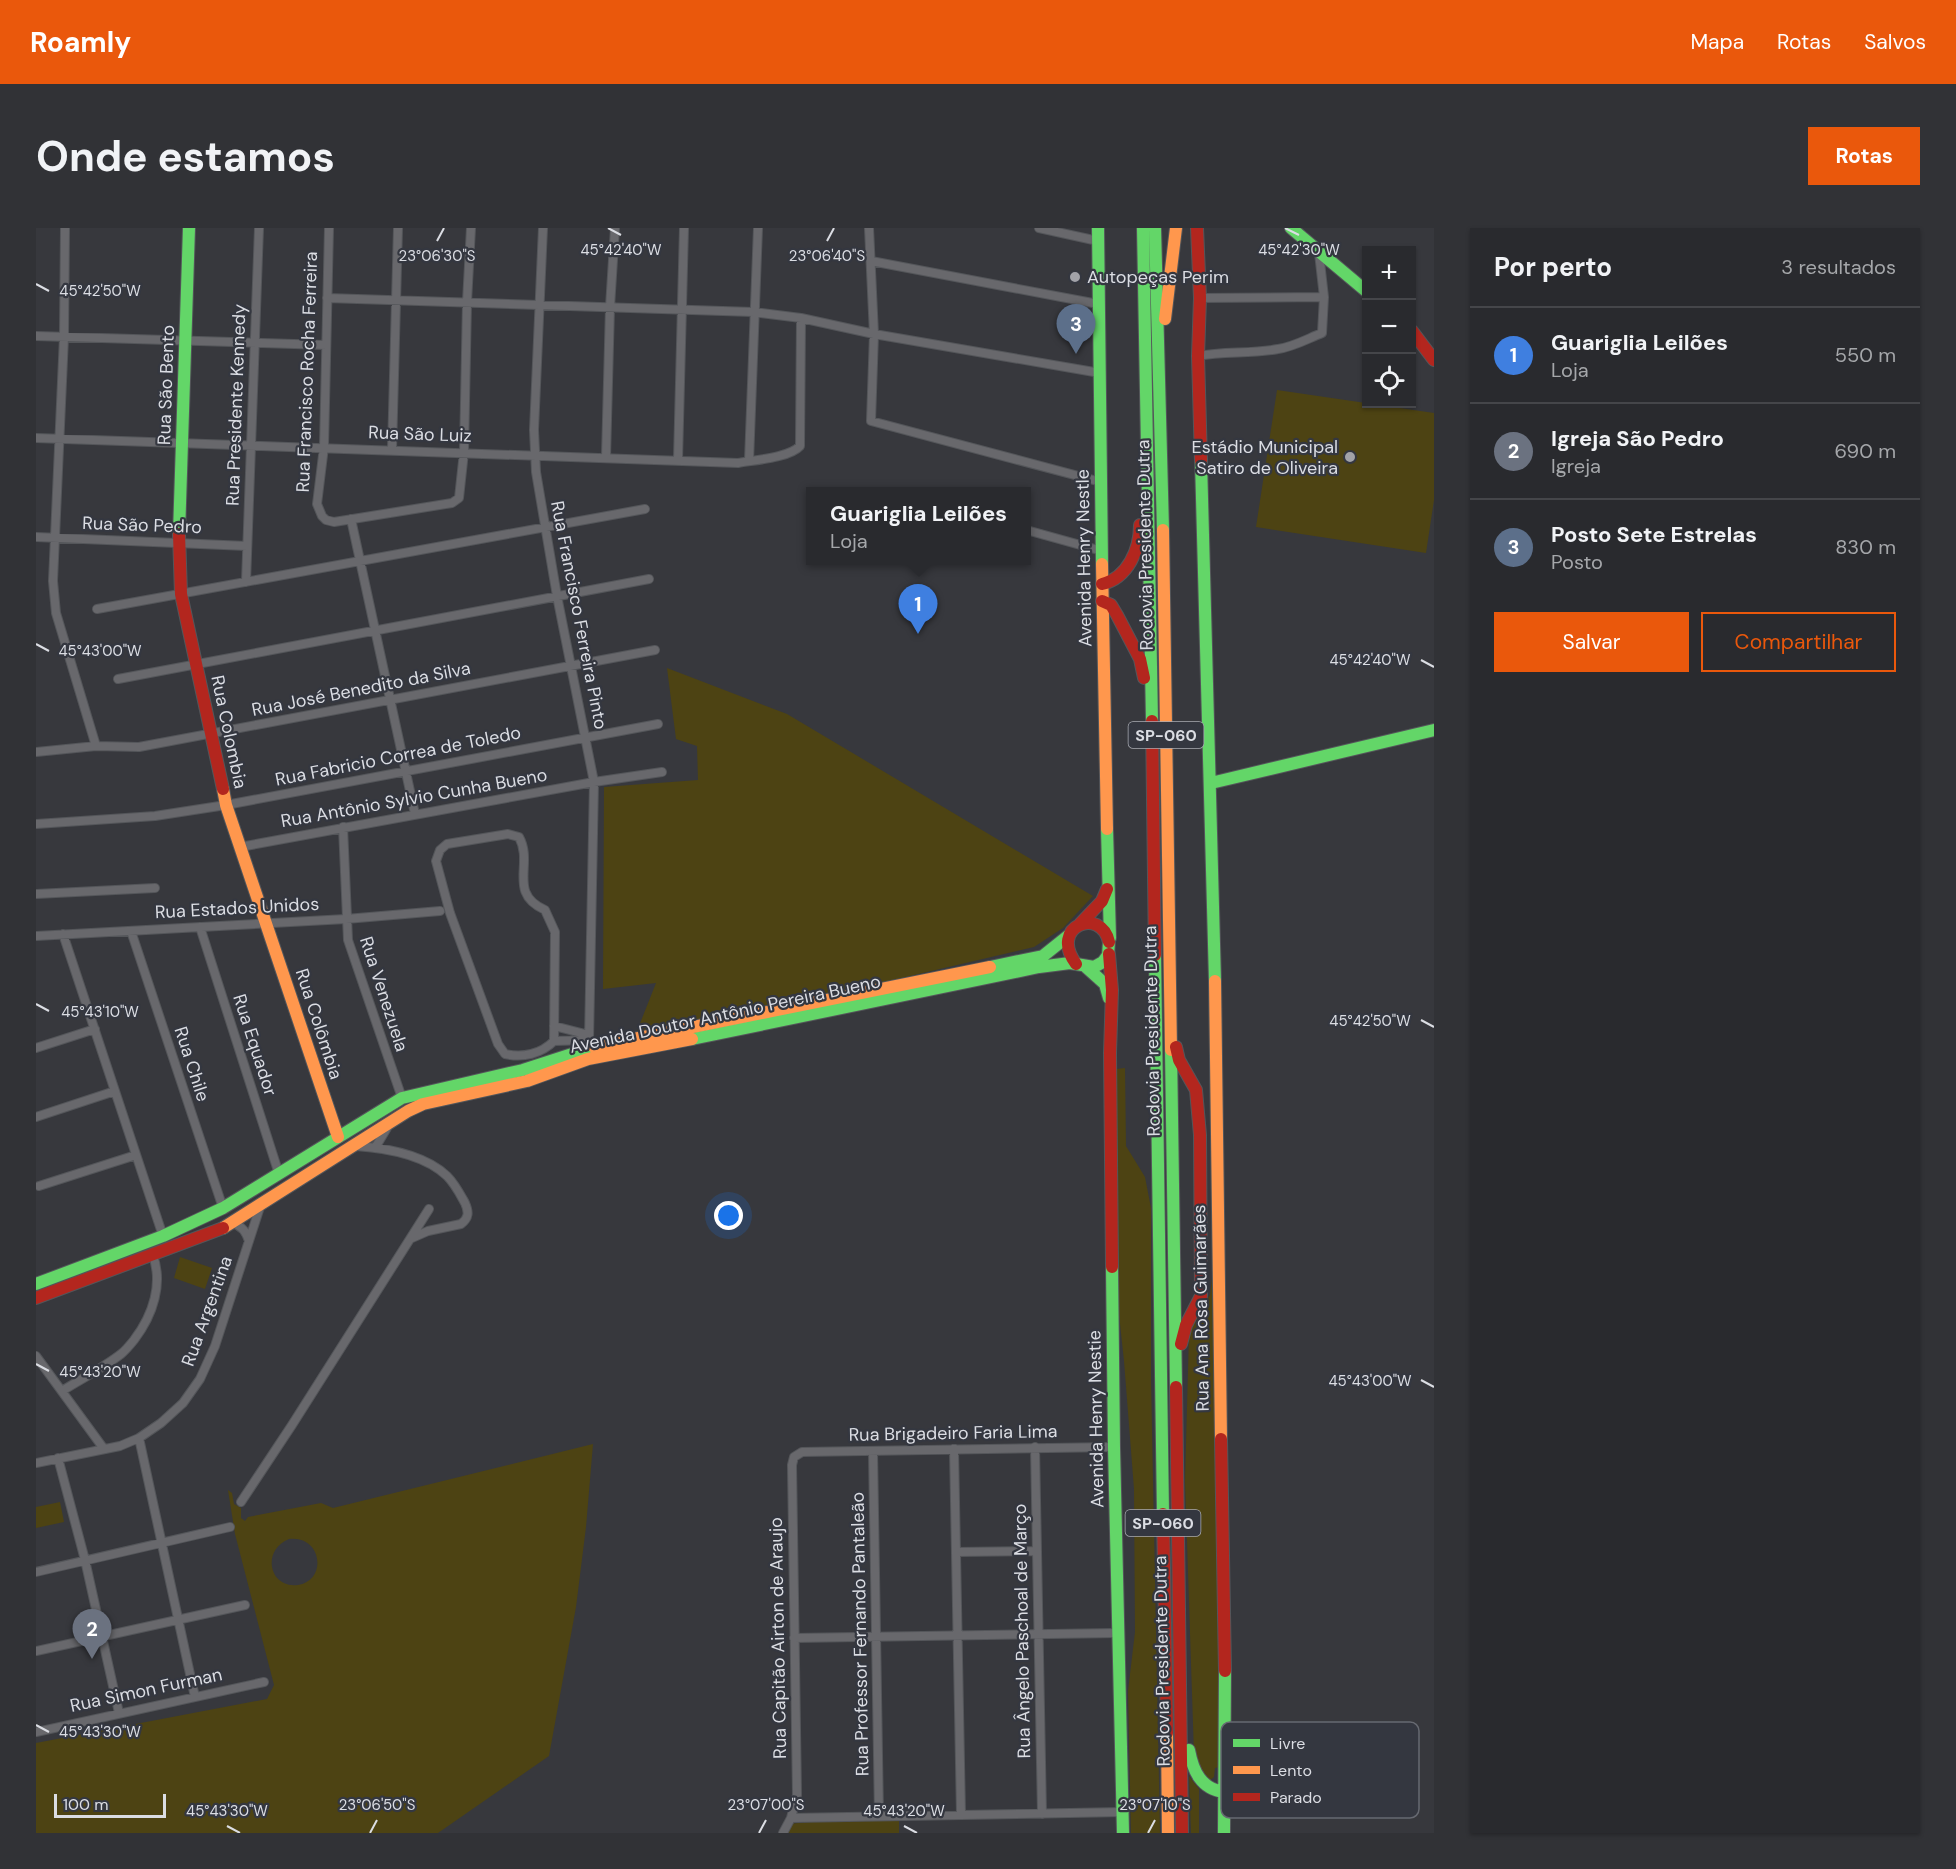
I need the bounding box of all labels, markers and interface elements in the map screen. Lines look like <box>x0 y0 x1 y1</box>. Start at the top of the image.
text: Roamly <box>30 24 131 61</box>
text: Mapa <box>1690 28 1744 56</box>
text: Rotas <box>1777 28 1831 56</box>
text: Salvos <box>1864 28 1926 56</box>
button: Rotas <box>1808 127 1920 185</box>
text: Onde estamos <box>36 129 335 184</box>
text: 45°42'40"W <box>581 240 662 260</box>
text: 45°42'30"W <box>1258 240 1340 260</box>
text: 23°06'30"S <box>399 246 476 266</box>
text: 23°06'40"S <box>789 246 865 266</box>
map controls <box>1362 246 1416 408</box>
button: + <box>1362 246 1416 300</box>
text: Por perto <box>1494 250 1612 284</box>
street label: Rua Francisco Rocha Ferreira <box>291 251 323 493</box>
text: 3 resultados <box>1781 254 1896 280</box>
place label: Autopeças Perim <box>1087 265 1229 289</box>
marker: Autopeças Perim <box>1068 270 1082 284</box>
text: 45°42'50"W <box>59 281 141 301</box>
button: − <box>1362 300 1416 354</box>
street label: Rua Presidente Kennedy <box>220 304 252 506</box>
pin: 3 <box>1056 304 1096 354</box>
street label: Rua São Bento <box>152 325 180 445</box>
text: Guariglia Leilões <box>1551 328 1728 357</box>
text: 1 <box>1510 342 1517 368</box>
text: 550 m <box>1835 342 1896 368</box>
button: locate <box>1362 354 1416 408</box>
text: Loja <box>1551 357 1589 383</box>
street label: Rua São Luiz <box>368 420 472 448</box>
text: Igreja São Pedro <box>1551 424 1724 453</box>
place label: Estádio Municipal Satiro de Oliveira <box>1191 435 1338 480</box>
text: 2 <box>1508 438 1519 464</box>
text: 690 m <box>1834 438 1896 464</box>
street label: Rodovia Presidente Dutra <box>1131 439 1159 651</box>
marker: Estádio Municipal Satiro de Oliveira <box>1343 450 1357 464</box>
text: Igreja <box>1551 453 1601 479</box>
street label: Avenida Henry Nestle <box>1070 469 1098 647</box>
popup <box>806 487 1031 565</box>
street label: Rua Francisco Ferreira Pinto <box>545 499 613 731</box>
text: Guariglia Leilões <box>830 499 1007 528</box>
street label: Rua São Pedro <box>82 511 202 539</box>
text: Posto Sete Estrelas <box>1551 520 1757 549</box>
text: Loja <box>830 528 868 554</box>
text: 3 <box>1507 534 1520 560</box>
text: 830 m <box>1835 534 1896 560</box>
text: Posto <box>1551 549 1603 575</box>
pin: 1 <box>898 584 938 634</box>
button: Salvar <box>1494 612 1689 672</box>
button: Compartilhar <box>1701 612 1896 672</box>
text: 45°43'00"W <box>58 641 142 661</box>
text: 45°42'40"W <box>1330 650 1411 670</box>
street label: Rua José Benedito da Silva <box>250 656 472 722</box>
street label: Rua Colombia <box>205 673 253 791</box>
street label: Rua Fabricio Correa de Toledo <box>273 720 523 792</box>
road number: SP-060 <box>1128 722 1204 748</box>
street label: Rua Antônio Sylvio Cunha Bueno <box>279 763 549 833</box>
street label: Rua Estados Unidos <box>154 892 320 924</box>
street label: Rodovia Presidente Dutra <box>1138 925 1166 1137</box>
street label: Rua Venezuela <box>354 933 414 1055</box>
street label: Rua Colômbia <box>290 965 348 1083</box>
street label: Avenida Doutor Antônio Pereira Bueno <box>567 969 883 1059</box>
street label: Rua Equador <box>227 991 283 1099</box>
text: 45°43'10"W <box>61 1002 139 1022</box>
text: 45°42'50"W <box>1329 1011 1411 1031</box>
street label: Rua Chile <box>169 1023 215 1105</box>
your location <box>714 1201 743 1230</box>
street label: Rua Ana Rosa Guimarães <box>1187 1204 1215 1412</box>
street label: Rua Argentina <box>176 1253 238 1369</box>
street label: Avenida Henry Nestie <box>1082 1330 1110 1508</box>
text: 45°43'20"W <box>59 1362 141 1382</box>
text: 45°43'00"W <box>1328 1371 1412 1391</box>
street label: Rua Brigadeiro Faria Lima <box>848 1419 1058 1447</box>
street label: Rua Professor Fernando Pantaleão <box>846 1492 874 1776</box>
street label: Rua Ângelo Paschoal de Março <box>1008 1504 1036 1758</box>
road number: SP-060 <box>1126 1510 1200 1536</box>
street label: Rua Capitão Airton de Araujo <box>764 1517 792 1759</box>
street label: Rodovia Presidente Dutra <box>1148 1555 1176 1767</box>
pin: 2 <box>72 1610 112 1659</box>
street label: Rua Simon Furman <box>68 1662 224 1718</box>
text: 45°43'30"W <box>59 1722 141 1742</box>
legend <box>1221 1722 1419 1818</box>
text: Livre <box>1270 1733 1305 1754</box>
text: Lento <box>1270 1760 1312 1781</box>
text: Parado <box>1270 1787 1322 1808</box>
scale bar <box>54 1791 166 1818</box>
text: 100 m <box>63 1794 108 1815</box>
text: 23°06'50"S <box>339 1795 416 1815</box>
text: 23°07'00"S <box>727 1795 805 1815</box>
text: 23°07'10"S <box>1119 1795 1191 1815</box>
text: 45°43'30"W <box>186 1801 268 1821</box>
text: 45°43'20"W <box>863 1801 945 1821</box>

